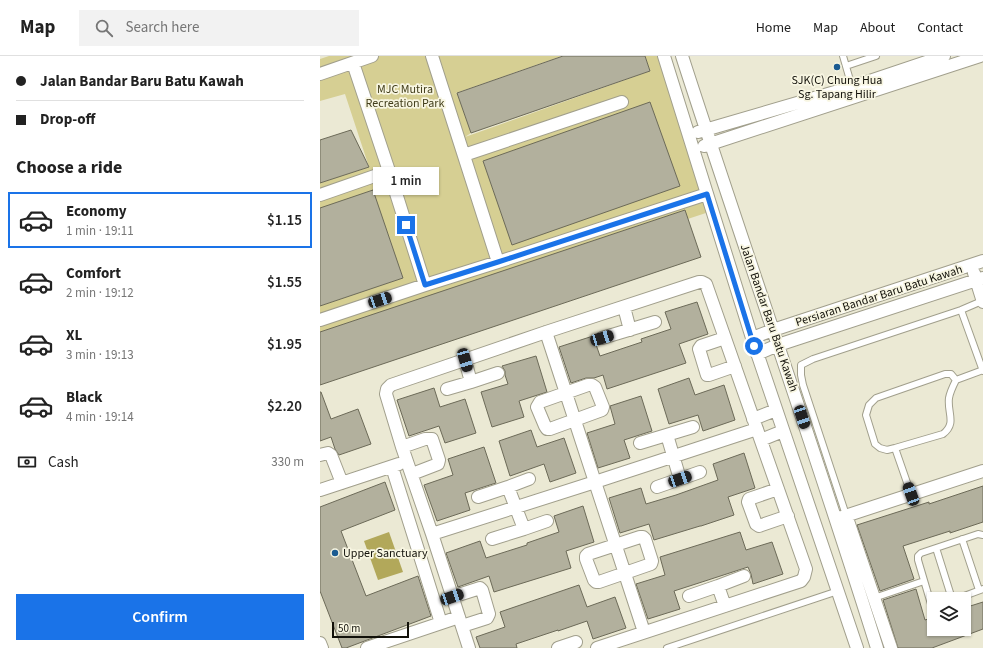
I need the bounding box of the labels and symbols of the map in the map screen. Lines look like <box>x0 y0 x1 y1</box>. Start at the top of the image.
marker: SJK(C) Chung Hua Sg. Tapang Hilir <box>832 62 842 72</box>
place label: SJK(C) Chung Hua Sg. Tapang Hilir <box>792 72 882 103</box>
park label: MJC Mutira Recreation Park <box>366 81 444 112</box>
callout: 1 min <box>373 167 439 195</box>
route end <box>397 216 415 234</box>
street label: Jalan Bandar Baru Batu Kawah <box>736 242 802 394</box>
street label: Persiaran Bandar Baru Batu Kawah <box>793 261 965 331</box>
car <box>367 291 393 309</box>
car <box>589 329 615 347</box>
route start <box>745 337 763 355</box>
car <box>456 347 474 373</box>
car <box>793 404 811 430</box>
car <box>667 469 693 489</box>
car <box>901 481 921 507</box>
place label: Upper Sanctuary <box>343 545 428 562</box>
marker: Upper Sanctuary <box>330 548 340 558</box>
car <box>439 587 465 607</box>
scale bar <box>332 620 409 639</box>

